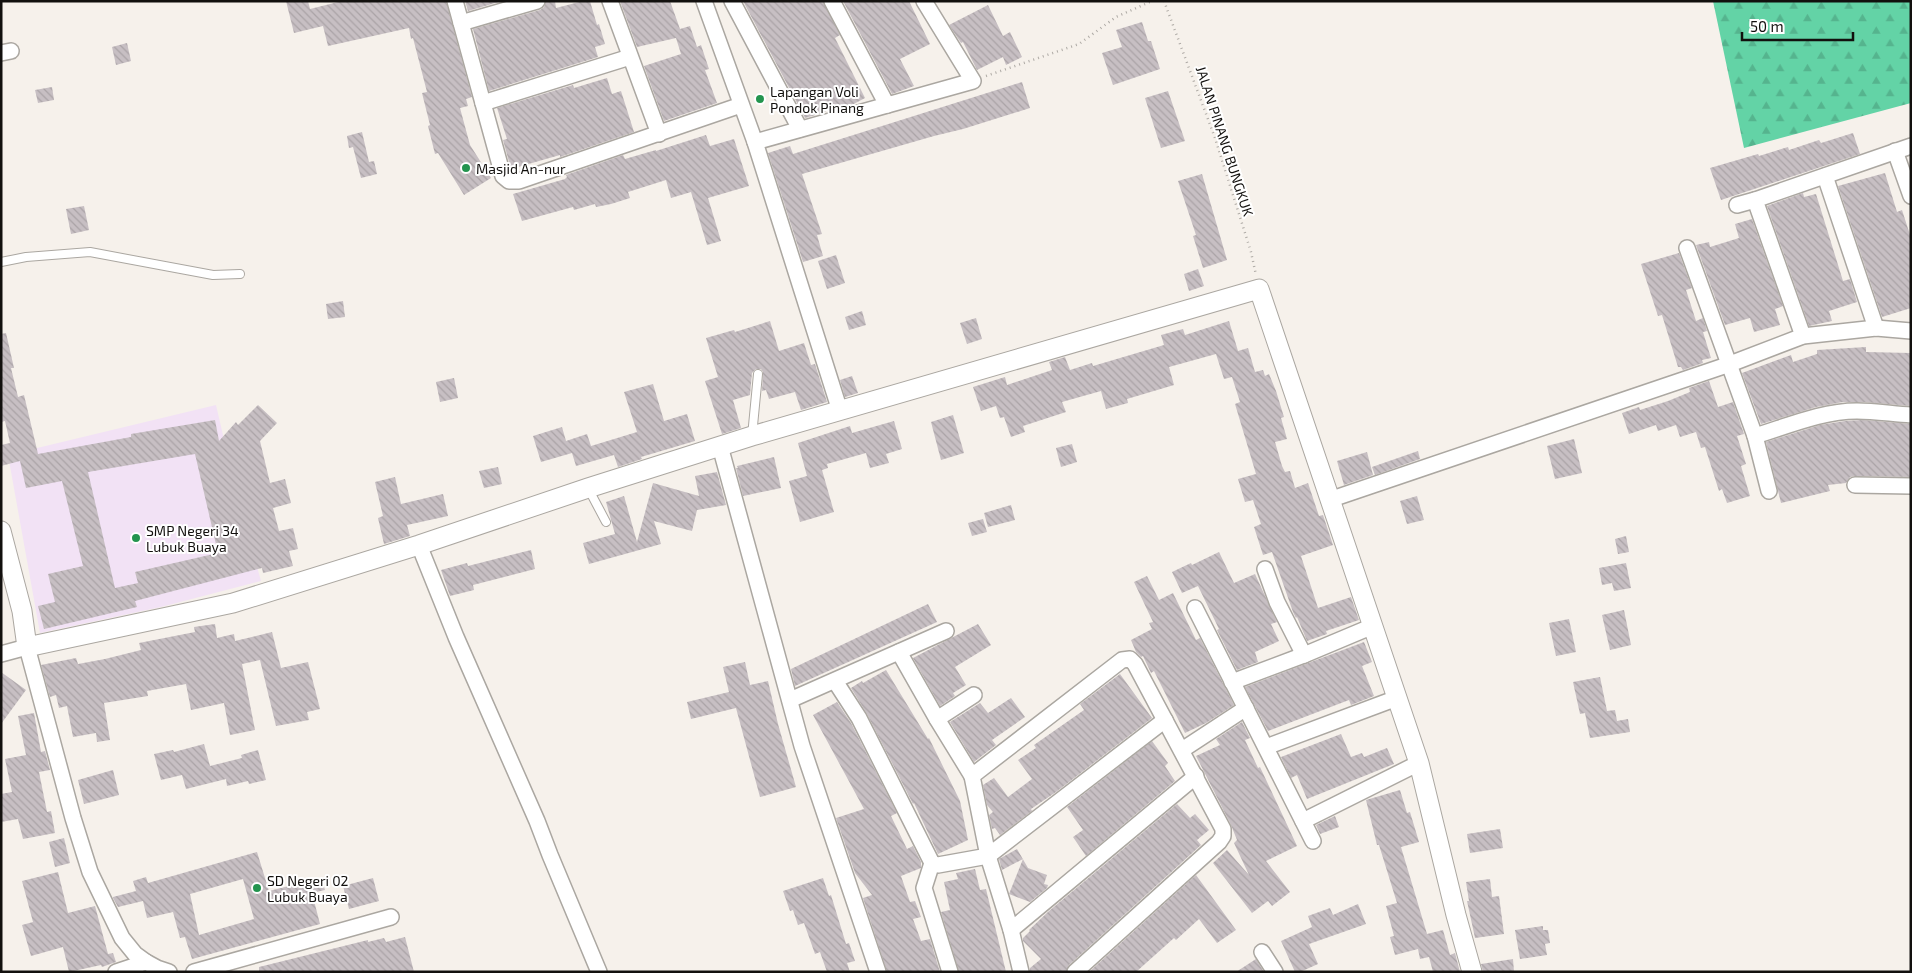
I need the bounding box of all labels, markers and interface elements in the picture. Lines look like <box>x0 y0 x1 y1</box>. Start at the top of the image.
scale bar <box>1742 10 1853 42</box>
text: 50 m <box>1750 17 1784 35</box>
street label: JALAN PINANG BUNGKUK <box>1193 64 1258 219</box>
place label: Lapangan Voli Pondok Pinang <box>770 83 864 116</box>
marker: Lapangan Voli Pondok Pinang <box>754 93 766 105</box>
place label: Masjid An-nur <box>476 160 566 177</box>
marker: Masjid An-nur <box>460 162 472 174</box>
place label: SMP Negeri 34 Lubuk Buaya <box>146 522 239 555</box>
marker: SMP Negeri 34 Lubuk Buaya <box>130 532 142 544</box>
place label: SD Negeri 02 Lubuk Buaya <box>267 872 349 905</box>
marker: SD Negeri 02 Lubuk Buaya <box>251 882 263 894</box>

